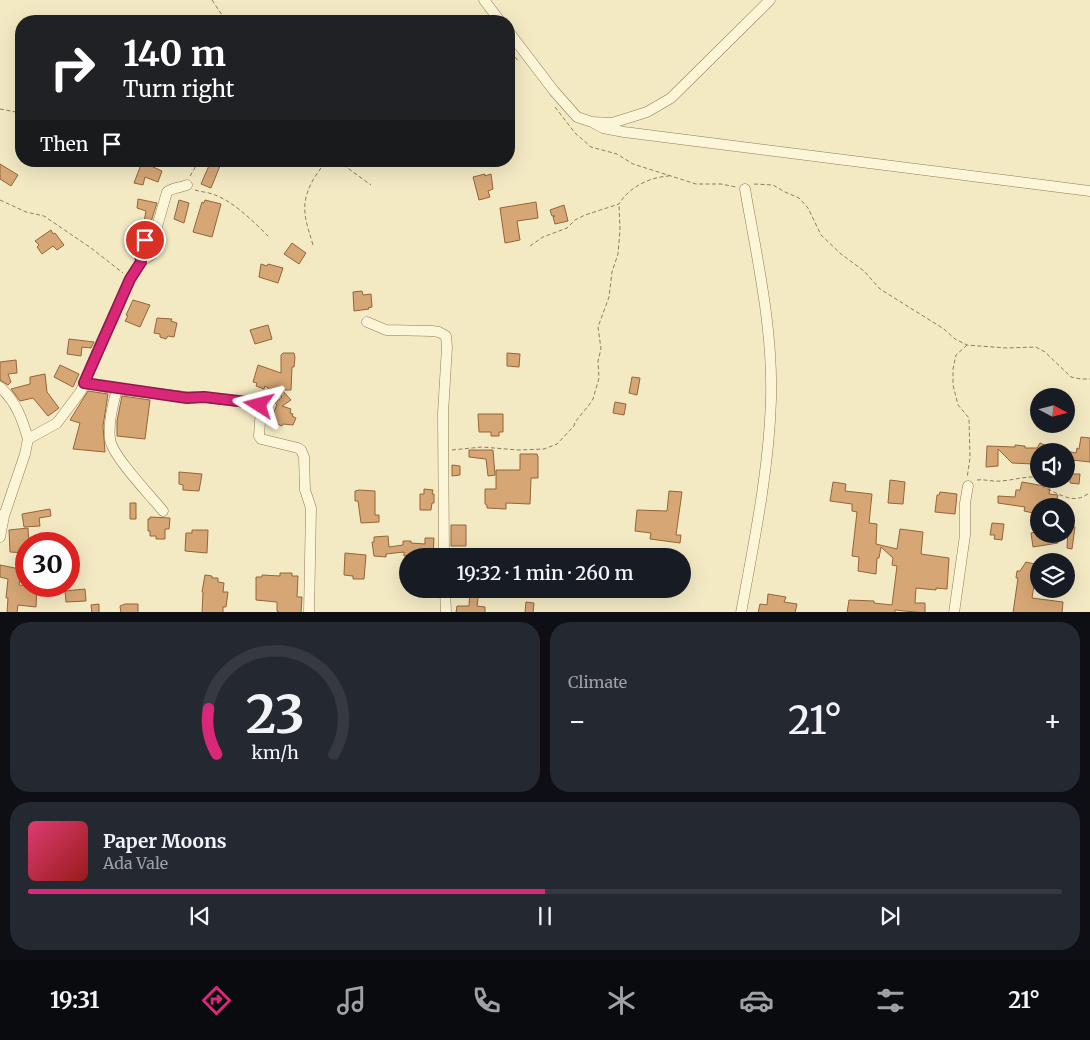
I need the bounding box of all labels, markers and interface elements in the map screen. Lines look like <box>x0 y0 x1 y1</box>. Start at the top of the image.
text: 140 m <box>123 32 226 76</box>
icon: right <box>40 35 105 100</box>
text: Turn right <box>123 75 234 103</box>
icon: arrive <box>98 130 126 158</box>
text: Then <box>40 132 88 156</box>
pin <box>124 219 166 261</box>
icon: arrive <box>131 226 159 254</box>
position arrow <box>232 378 284 430</box>
north arrow <box>1030 388 1075 432</box>
map controls <box>1030 388 1075 598</box>
button: sound <box>1030 443 1075 488</box>
button: search <box>1030 498 1075 543</box>
speed limit sign: 30 <box>15 532 80 597</box>
button: layers <box>1030 553 1075 598</box>
text: 19:32 · 1 min · 260 m <box>456 561 634 585</box>
text: Climate <box>568 672 627 692</box>
text: 23 <box>245 682 305 747</box>
text: 21° <box>788 697 842 744</box>
text: − <box>568 703 587 739</box>
text: + <box>1043 703 1062 739</box>
text: km/h <box>251 741 299 764</box>
text: Paper Moons <box>103 829 227 853</box>
text: Ada Vale <box>103 853 168 873</box>
icon: previous <box>186 902 214 930</box>
icon: pause <box>531 902 559 930</box>
icon: next <box>876 902 904 930</box>
icon: directions <box>199 983 234 1018</box>
icon: music <box>334 983 369 1018</box>
icon: phone <box>469 983 504 1018</box>
icon: climate <box>604 983 639 1018</box>
icon: car <box>739 983 774 1018</box>
icon: filters <box>873 983 908 1018</box>
text: 19:31 <box>50 986 99 1014</box>
text: 21° <box>1008 986 1040 1014</box>

